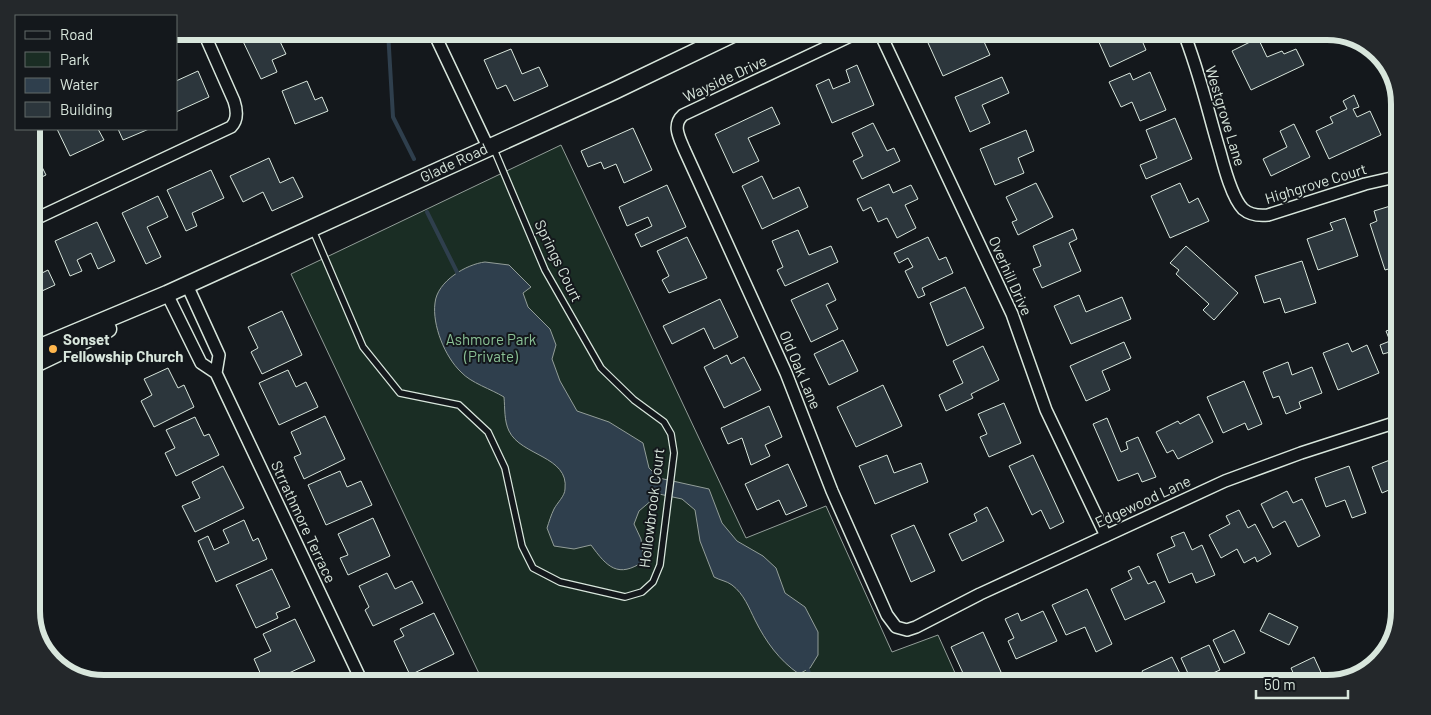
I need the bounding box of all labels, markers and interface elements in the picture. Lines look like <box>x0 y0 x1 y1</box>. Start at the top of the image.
legend <box>15 15 178 130</box>
text: Road <box>60 25 93 43</box>
text: Park <box>60 50 90 68</box>
street label: Wayside Drive <box>680 51 769 105</box>
street label: Westgrove Lane <box>1202 63 1250 168</box>
text: Water <box>60 75 99 93</box>
text: Building <box>60 100 113 118</box>
street label: Glade Road <box>417 139 490 186</box>
street label: Highgrove Court <box>1263 159 1369 207</box>
street label: Springs Court <box>531 217 586 304</box>
street label: Overhill Drive <box>985 233 1036 318</box>
street label: Old Oak Lane <box>776 328 826 412</box>
place label: Sonset Fellowship Church <box>63 330 184 365</box>
park label: Ashmore Park (Private) <box>446 330 537 365</box>
marker: Sonset Fellowship Church <box>47 343 59 355</box>
street label: Hollowbrook Court <box>635 447 667 569</box>
street label: Strrathmore Terrace <box>268 458 340 586</box>
street label: Edgewood Lane <box>1092 471 1193 531</box>
scale bar <box>1256 668 1348 700</box>
text: 50 m <box>1264 675 1296 693</box>

